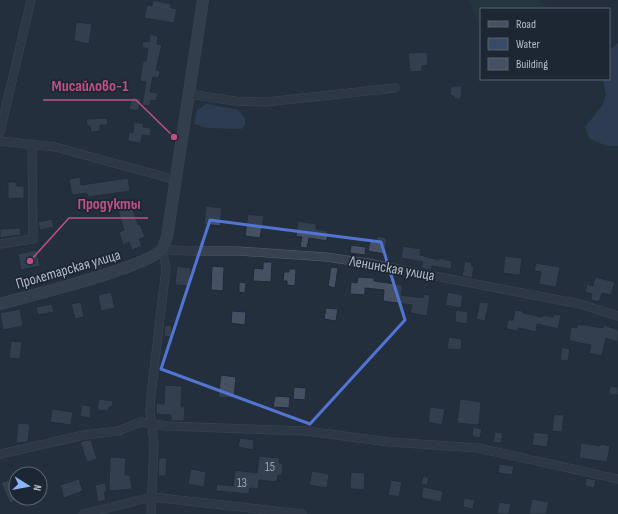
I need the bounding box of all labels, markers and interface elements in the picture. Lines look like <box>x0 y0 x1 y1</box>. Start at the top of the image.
legend <box>480 8 610 80</box>
text: Road <box>516 17 536 32</box>
text: Water <box>516 37 540 52</box>
text: Building <box>516 57 548 72</box>
callout: Мисайлово-1 <box>43 72 136 100</box>
text: Мисайлово-1 <box>52 77 129 96</box>
callout: Продукты <box>69 190 148 218</box>
text: Продукты <box>77 195 141 214</box>
street label: Пролетарская улица <box>14 245 123 293</box>
street label: Ленинская улица <box>347 251 436 285</box>
house number: 15 <box>265 459 275 475</box>
north arrow <box>8 466 48 506</box>
house number: 13 <box>237 475 247 491</box>
text: N <box>30 484 44 492</box>

